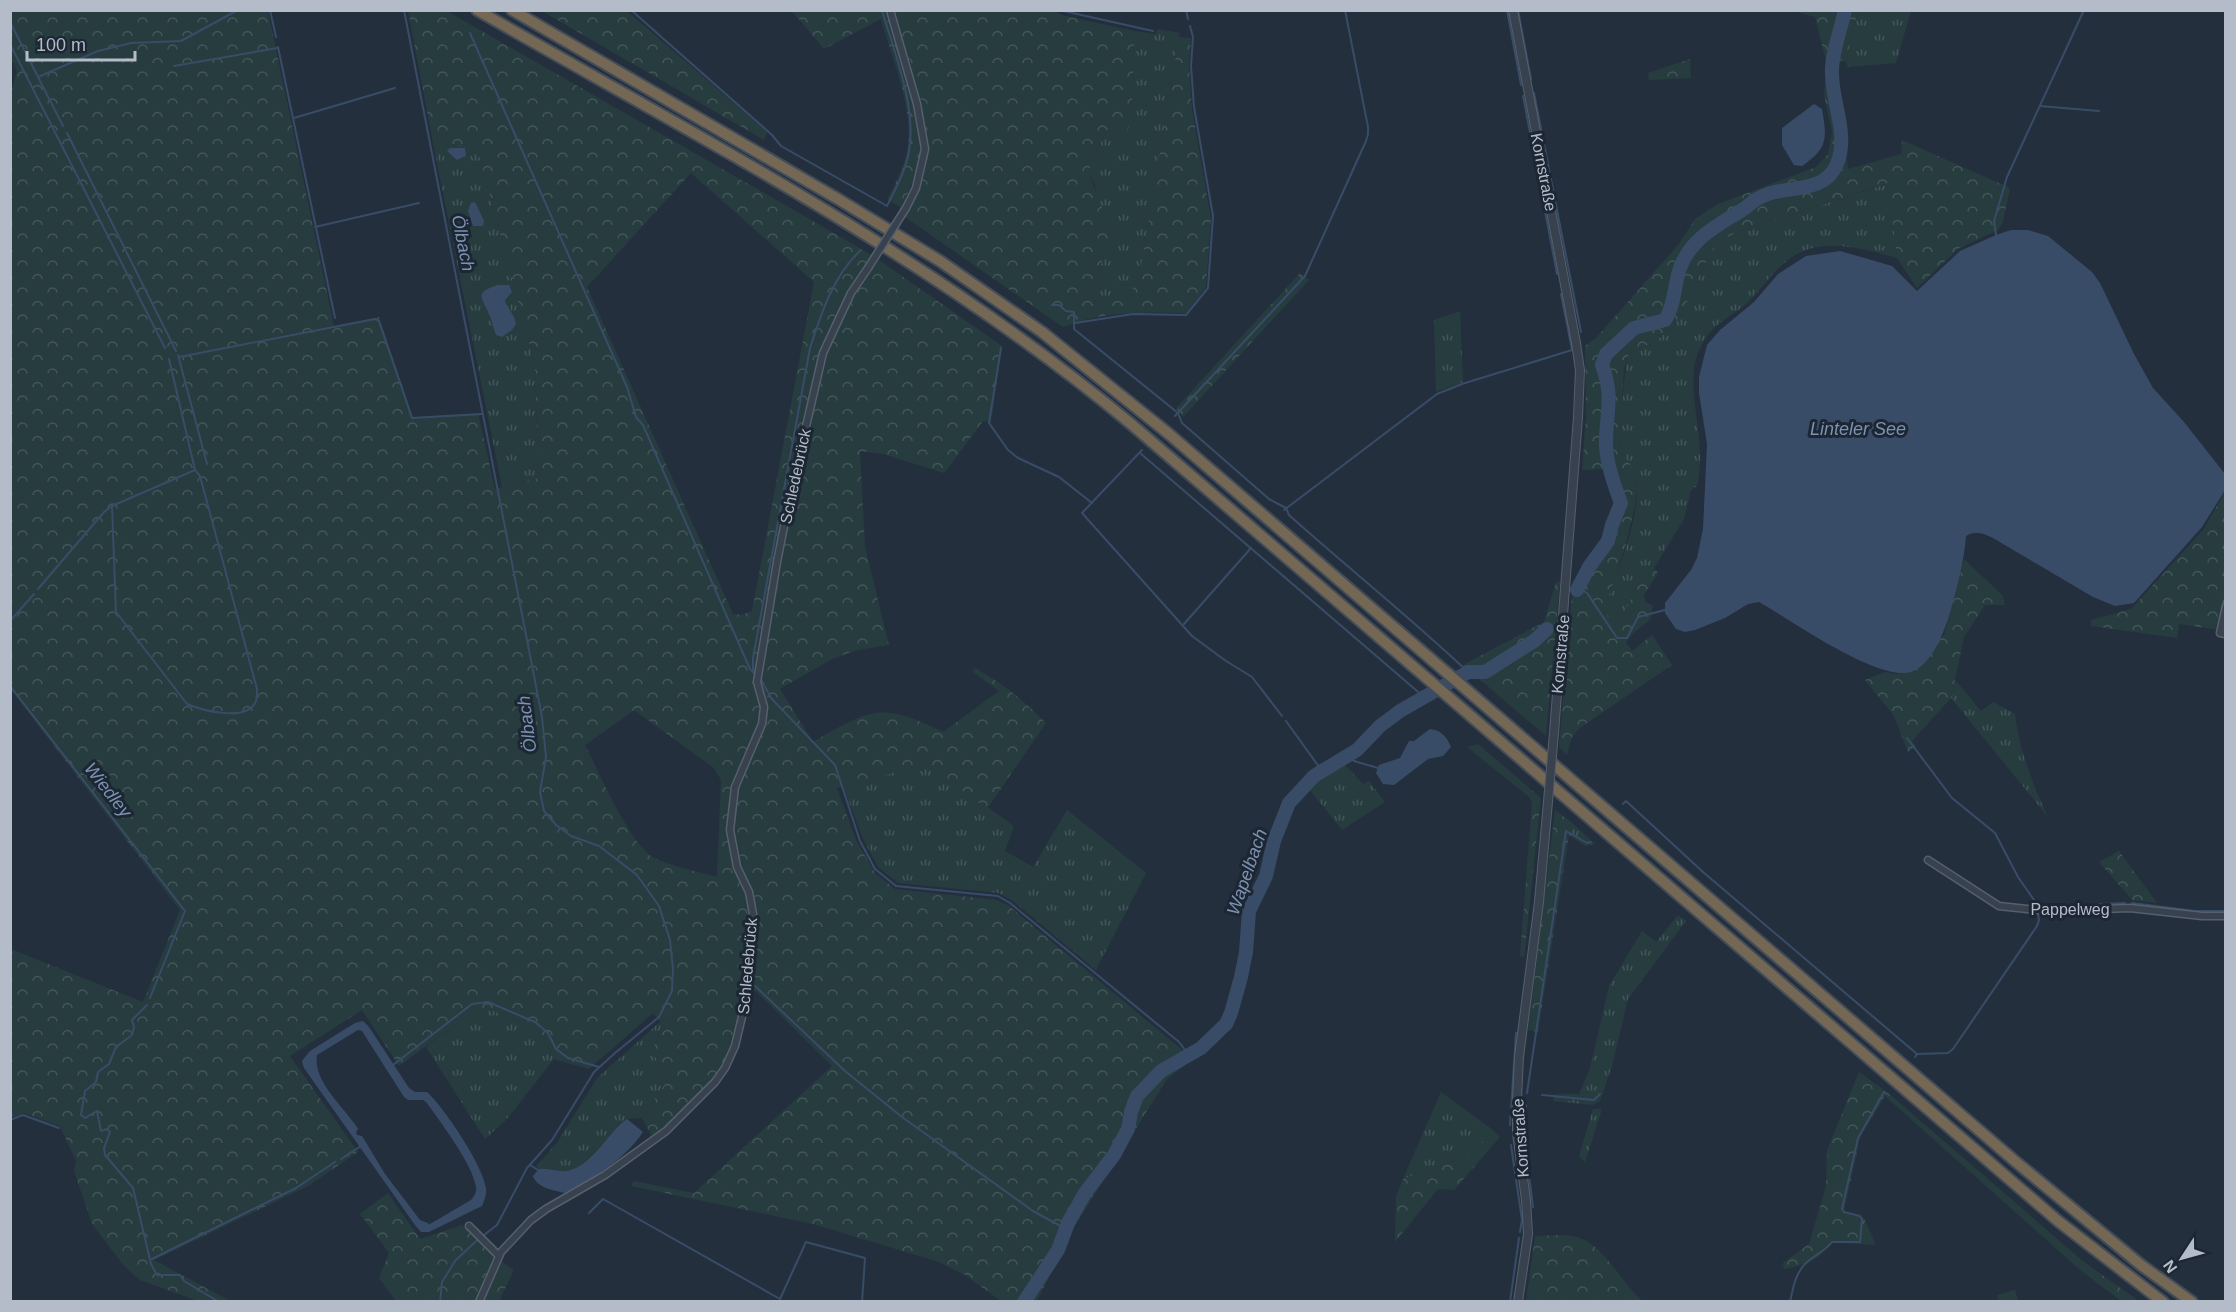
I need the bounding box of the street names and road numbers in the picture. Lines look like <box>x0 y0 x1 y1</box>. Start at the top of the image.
street label: Kornstraße <box>1528 132 1559 213</box>
street label: Schledebrück <box>777 426 814 525</box>
street label: Kornstraße <box>1549 614 1572 694</box>
street label: Pappelweg <box>2030 901 2110 918</box>
street label: Schledebrück <box>735 916 760 1015</box>
street label: Kornstraße <box>1509 1098 1532 1178</box>

